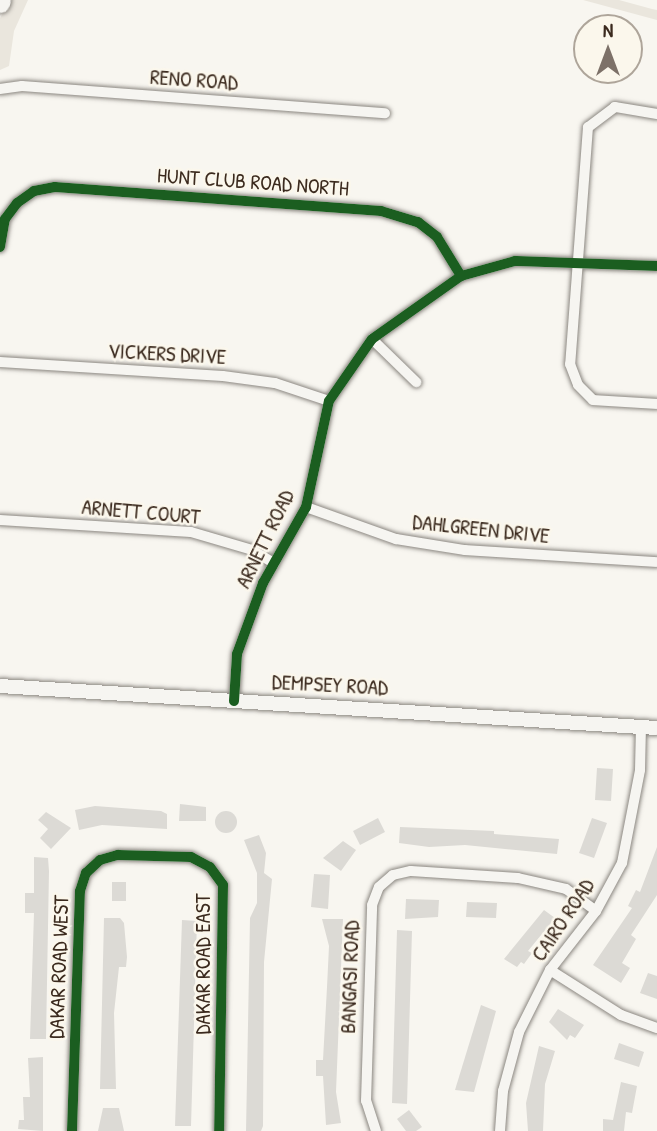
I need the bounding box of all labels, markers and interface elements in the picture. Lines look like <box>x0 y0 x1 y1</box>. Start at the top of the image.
north arrow <box>573 14 643 84</box>
text: N <box>603 17 613 43</box>
street label: RENO ROAD <box>149 64 239 96</box>
street label: HUNT CLUB ROAD NORTH <box>156 163 350 201</box>
street label: VICKERS DRIVE <box>107 338 227 370</box>
street label: ARNETT ROAD <box>230 486 300 592</box>
street label: ARNETT COURT <box>81 494 201 530</box>
street label: DAHLGREEN DRIVE <box>411 509 551 549</box>
street label: DEMPSEY ROAD <box>271 669 389 701</box>
street label: CAIRO ROAD <box>526 874 600 966</box>
street label: DAKAR ROAD EAST <box>190 893 216 1035</box>
street label: DAKAR ROAD WEST <box>44 895 74 1039</box>
street label: BANGASI ROAD <box>335 920 365 1034</box>

